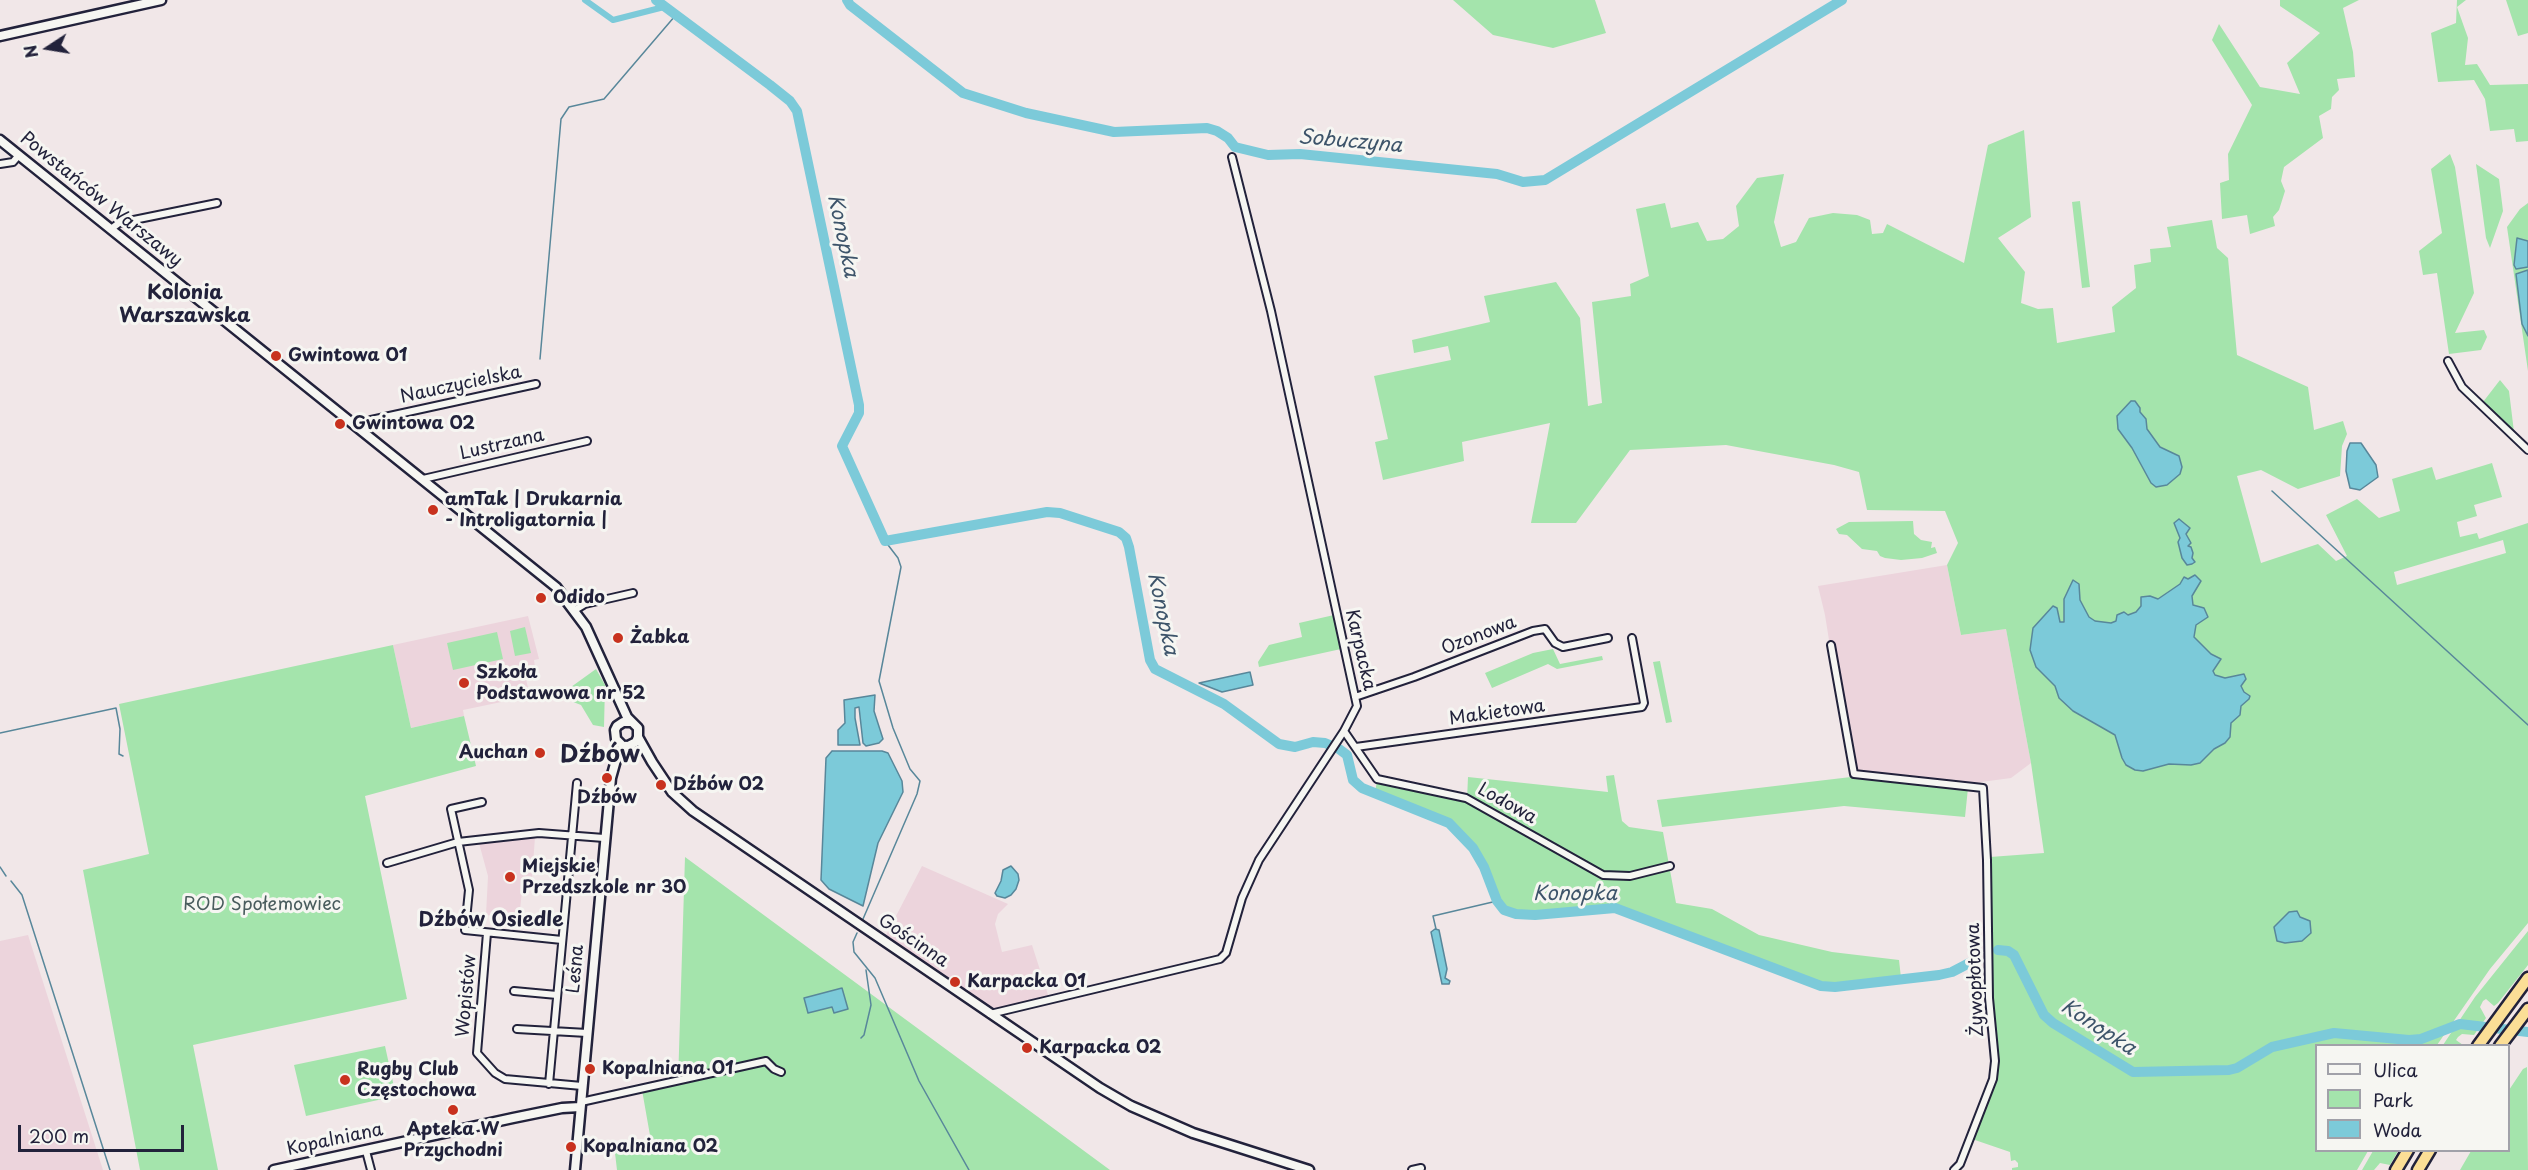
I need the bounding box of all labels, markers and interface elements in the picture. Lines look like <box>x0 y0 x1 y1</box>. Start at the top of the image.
north arrow <box>18 18 78 78</box>
text: N <box>17 43 43 60</box>
water label: Sobuczyna <box>1297 126 1403 158</box>
street label: Powstańców Warszawy <box>16 128 186 272</box>
water label: Konopka <box>822 192 862 280</box>
district label: Kolonia Warszawska <box>119 281 251 328</box>
place label: Gwintowa 01 <box>288 345 407 367</box>
marker: Gwintowa 01 <box>269 349 283 363</box>
street label: Nauczycielska <box>399 362 523 408</box>
place label: Gwintowa 02 <box>352 413 475 435</box>
marker: Gwintowa 02 <box>333 417 347 431</box>
street label: Lustrzana <box>458 425 546 465</box>
place label: amTak | Drukarnia - Introligatornia | <box>445 489 622 532</box>
marker: amTak | Drukarnia - Introligatornia | <box>426 503 440 517</box>
water label: Konopka <box>1142 570 1182 658</box>
place label: Odido <box>553 587 605 609</box>
marker: Odido <box>534 591 548 605</box>
street label: Karpacka <box>1340 607 1380 693</box>
street label: Ozonowa <box>1439 612 1519 660</box>
place label: Żabka <box>630 627 689 649</box>
marker: Żabka <box>611 631 625 645</box>
place label: Szkoła Podstawowa nr 52 <box>476 662 645 704</box>
marker: Szkoła Podstawowa nr 52 <box>457 676 471 690</box>
street label: Makietowa <box>1448 696 1546 730</box>
district label: Dźbów <box>560 741 640 769</box>
place label: Auchan <box>459 742 528 764</box>
marker: Auchan <box>533 746 547 760</box>
marker: Dźbów <box>600 771 614 785</box>
place label: Dźbów 02 <box>673 774 764 796</box>
marker: Dźbów 02 <box>654 778 668 792</box>
street label: Lodowa <box>1474 779 1540 829</box>
place label: Dźbów <box>577 787 637 809</box>
place label: Miejskie Przedszkole nr 30 <box>522 856 686 898</box>
marker: Miejskie Przedszkole nr 30 <box>503 870 517 884</box>
water label: Konopka <box>1533 882 1617 906</box>
park label: ROD Społemowiec <box>183 894 341 916</box>
district label: Dźbów Osiedle <box>419 908 563 932</box>
street label: Gościnna <box>874 910 952 972</box>
street label: Żywopłotowa <box>1963 923 1989 1037</box>
street label: Leśna <box>563 944 589 994</box>
street label: Wopistów <box>453 954 481 1038</box>
place label: Karpacka 01 <box>967 971 1086 993</box>
marker: Karpacka 01 <box>948 975 962 989</box>
water label: Konopka <box>2056 995 2140 1061</box>
place label: Karpacka 02 <box>1039 1037 1161 1059</box>
marker: Karpacka 02 <box>1020 1041 1034 1055</box>
legend <box>2315 1044 2510 1152</box>
text: Ulica <box>2373 1056 2418 1083</box>
place label: Kopalniana 01 <box>602 1058 734 1080</box>
place label: Rugby Club Częstochowa <box>357 1059 476 1102</box>
marker: Kopalniana 01 <box>583 1062 597 1076</box>
marker: Rugby Club Częstochowa <box>338 1073 352 1087</box>
text: Park <box>2373 1086 2413 1113</box>
marker: Apteka W Przychodni <box>446 1103 460 1117</box>
scale bar <box>21 1113 188 1151</box>
text: Woda <box>2373 1116 2422 1143</box>
street label: Kopalniana <box>285 1119 385 1161</box>
place label: Apteka W Przychodni <box>403 1119 503 1162</box>
text: 200 m <box>29 1122 89 1149</box>
place label: Kopalniana 02 <box>583 1136 718 1158</box>
marker: Kopalniana 02 <box>564 1140 578 1154</box>

